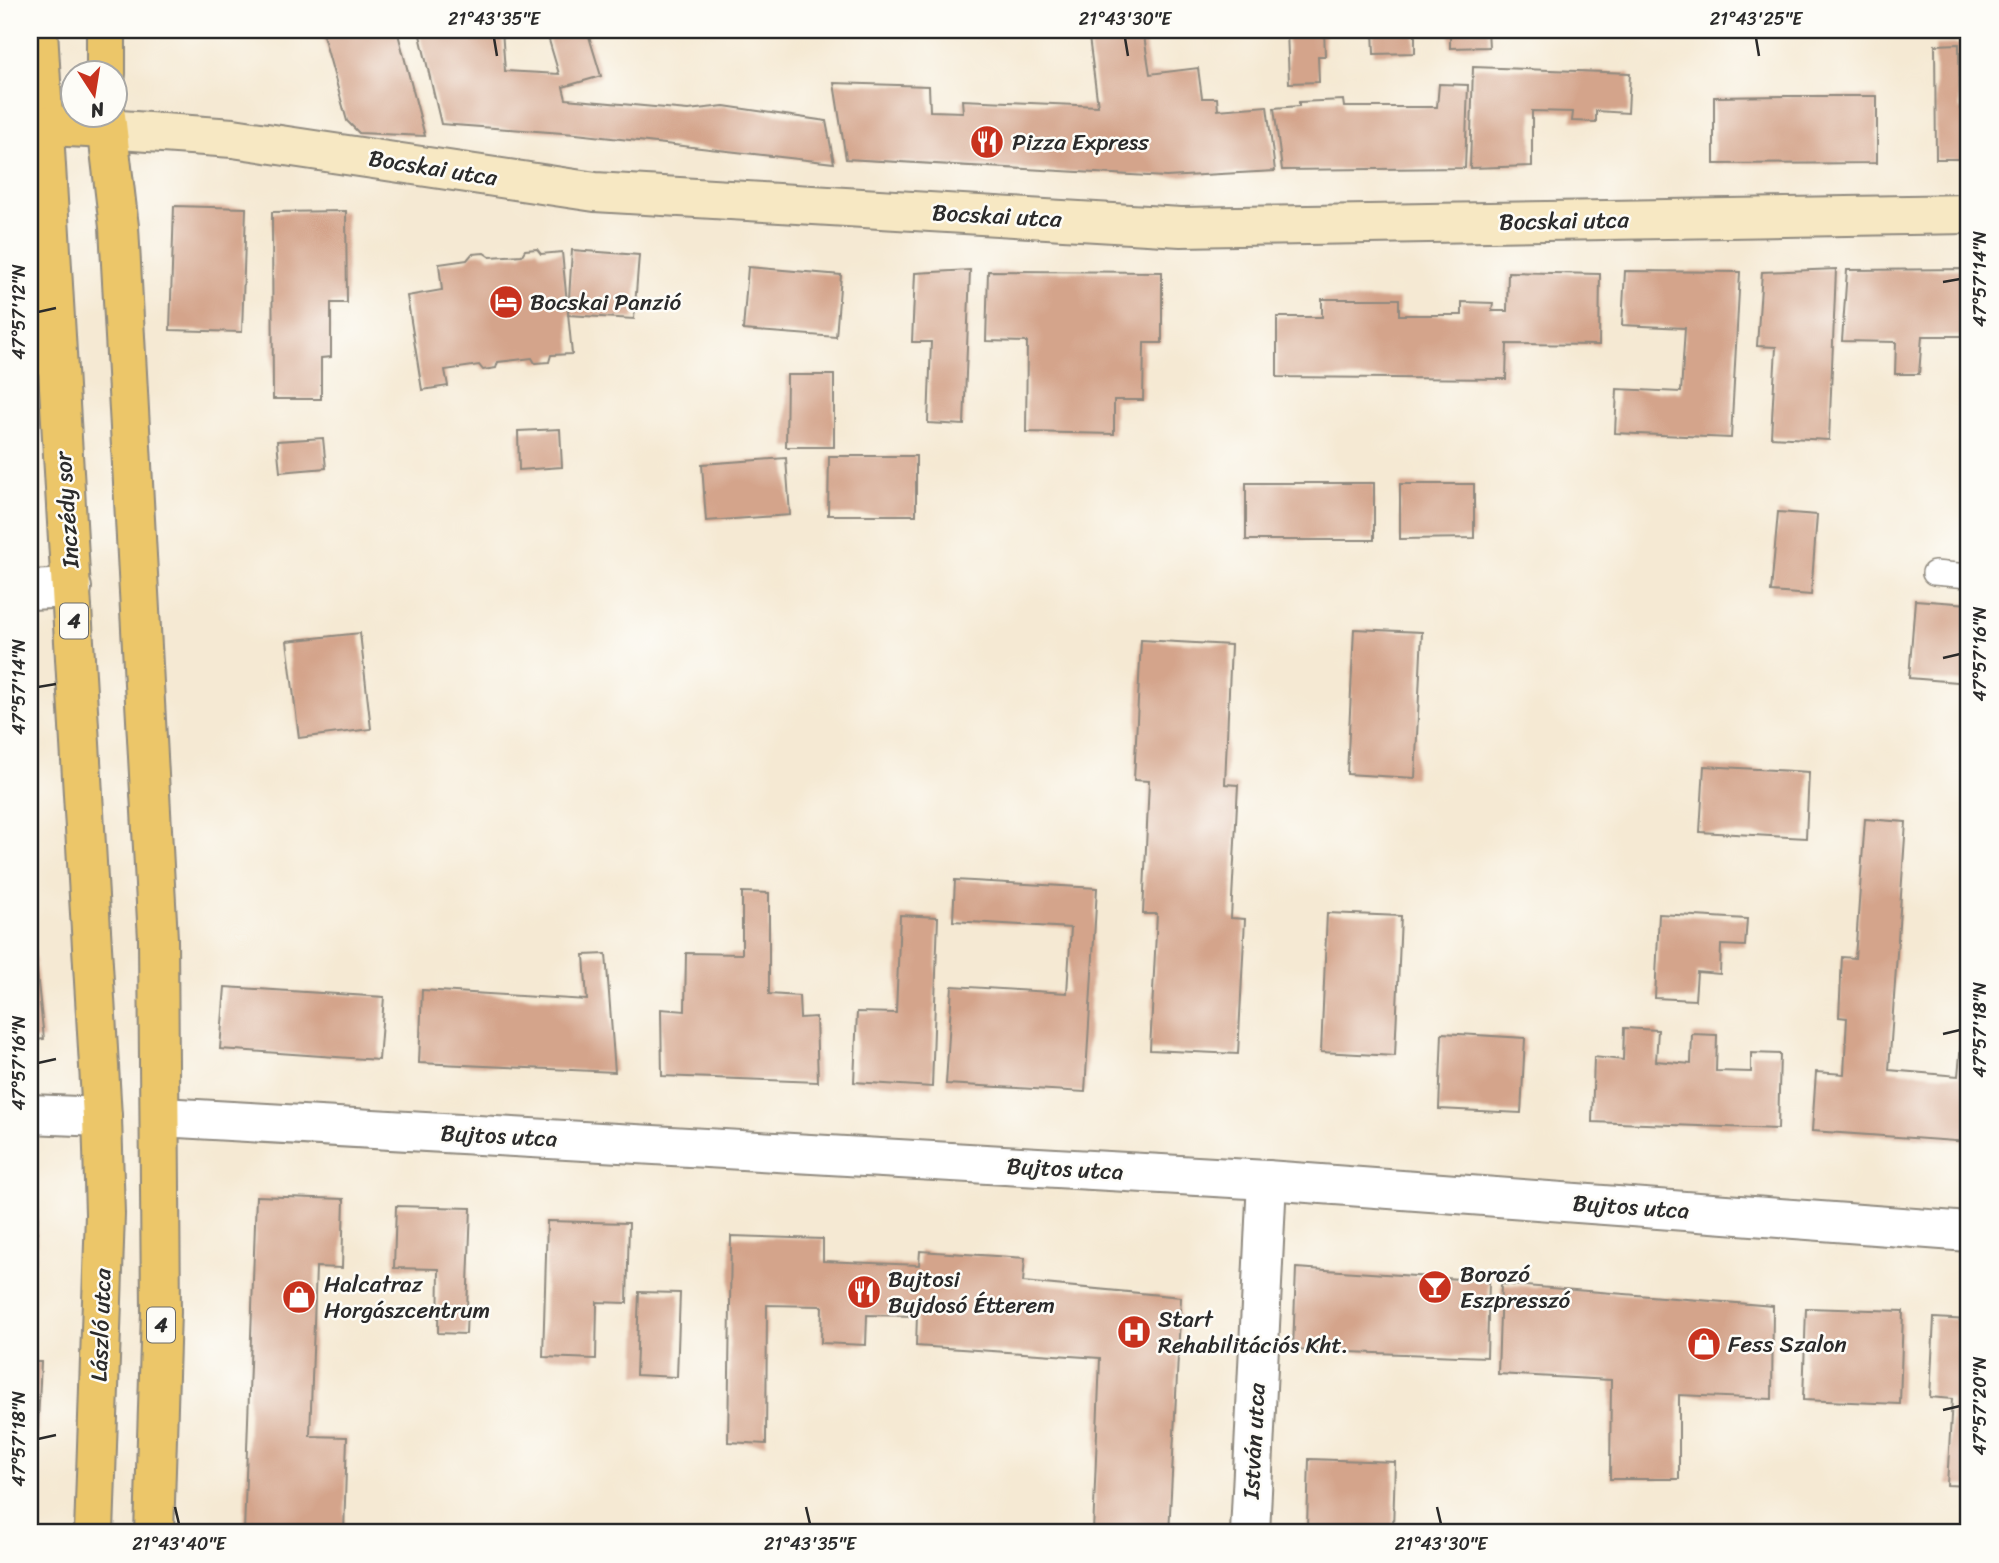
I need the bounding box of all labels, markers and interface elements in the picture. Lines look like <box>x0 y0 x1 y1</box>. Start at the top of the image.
text: 21°43'35"E <box>448 3 541 35</box>
text: 21°43'30"E <box>1079 3 1172 35</box>
text: 21°43'25"E <box>1710 3 1803 35</box>
north arrow <box>60 60 130 130</box>
text: N <box>87 92 108 128</box>
place label: Pizza Express <box>1012 122 1149 163</box>
restaurant icon: Pizza Express <box>968 123 1006 161</box>
street label: Bocskai utca <box>366 138 501 198</box>
street label: Bocskai utca <box>931 192 1063 240</box>
street label: Bocskai utca <box>1499 199 1630 243</box>
text: 47°57'14"N <box>1964 230 1996 327</box>
text: 47°57'12"N <box>3 264 35 360</box>
place label: Bocskai Panzió <box>530 282 682 323</box>
hotel icon: Bocskai Panzió <box>487 283 525 321</box>
street label: Inczédy sor <box>42 449 92 570</box>
road number: 4 <box>60 604 88 638</box>
text: 47°57'16"N <box>1964 606 1996 702</box>
text: 47°57'14"N <box>3 638 35 735</box>
text: 47°57'18"N <box>1964 982 1996 1078</box>
text: 47°57'16"N <box>3 1015 35 1111</box>
street label: Bujtos utca <box>440 1112 558 1160</box>
street label: Bujtos utca <box>1006 1145 1124 1193</box>
street label: Bujtos utca <box>1571 1182 1691 1232</box>
place label: Borozó Eszpresszó <box>1460 1254 1571 1321</box>
place label: Bujtosi Bujdosó Étterem <box>888 1259 1055 1326</box>
place label: Halcatraz Horgászcentrum <box>324 1264 490 1331</box>
street label: László utca <box>79 1267 123 1382</box>
bar icon: Borozó Eszpresszó <box>1416 1268 1454 1306</box>
restaurant icon: Bujtosi Bujdosó Étterem <box>845 1273 883 1311</box>
shop icon: Halcatraz Horgászcentrum <box>280 1278 318 1316</box>
place label: Start Rehabilitációs Kht. <box>1158 1299 1348 1366</box>
road number: 4 <box>147 1308 175 1342</box>
hospital icon: Start Rehabilitációs Kht. <box>1115 1313 1153 1351</box>
place label: Fess Szalon <box>1728 1324 1847 1365</box>
shop icon: Fess Szalon <box>1685 1325 1723 1363</box>
text: 47°57'20"N <box>1964 1356 1996 1455</box>
street label: István utca <box>1230 1382 1278 1501</box>
text: 47°57'18"N <box>3 1391 35 1487</box>
text: 21°43'40"E <box>132 1528 227 1560</box>
text: 21°43'35"E <box>764 1528 857 1560</box>
text: 21°43'30"E <box>1395 1528 1488 1560</box>

